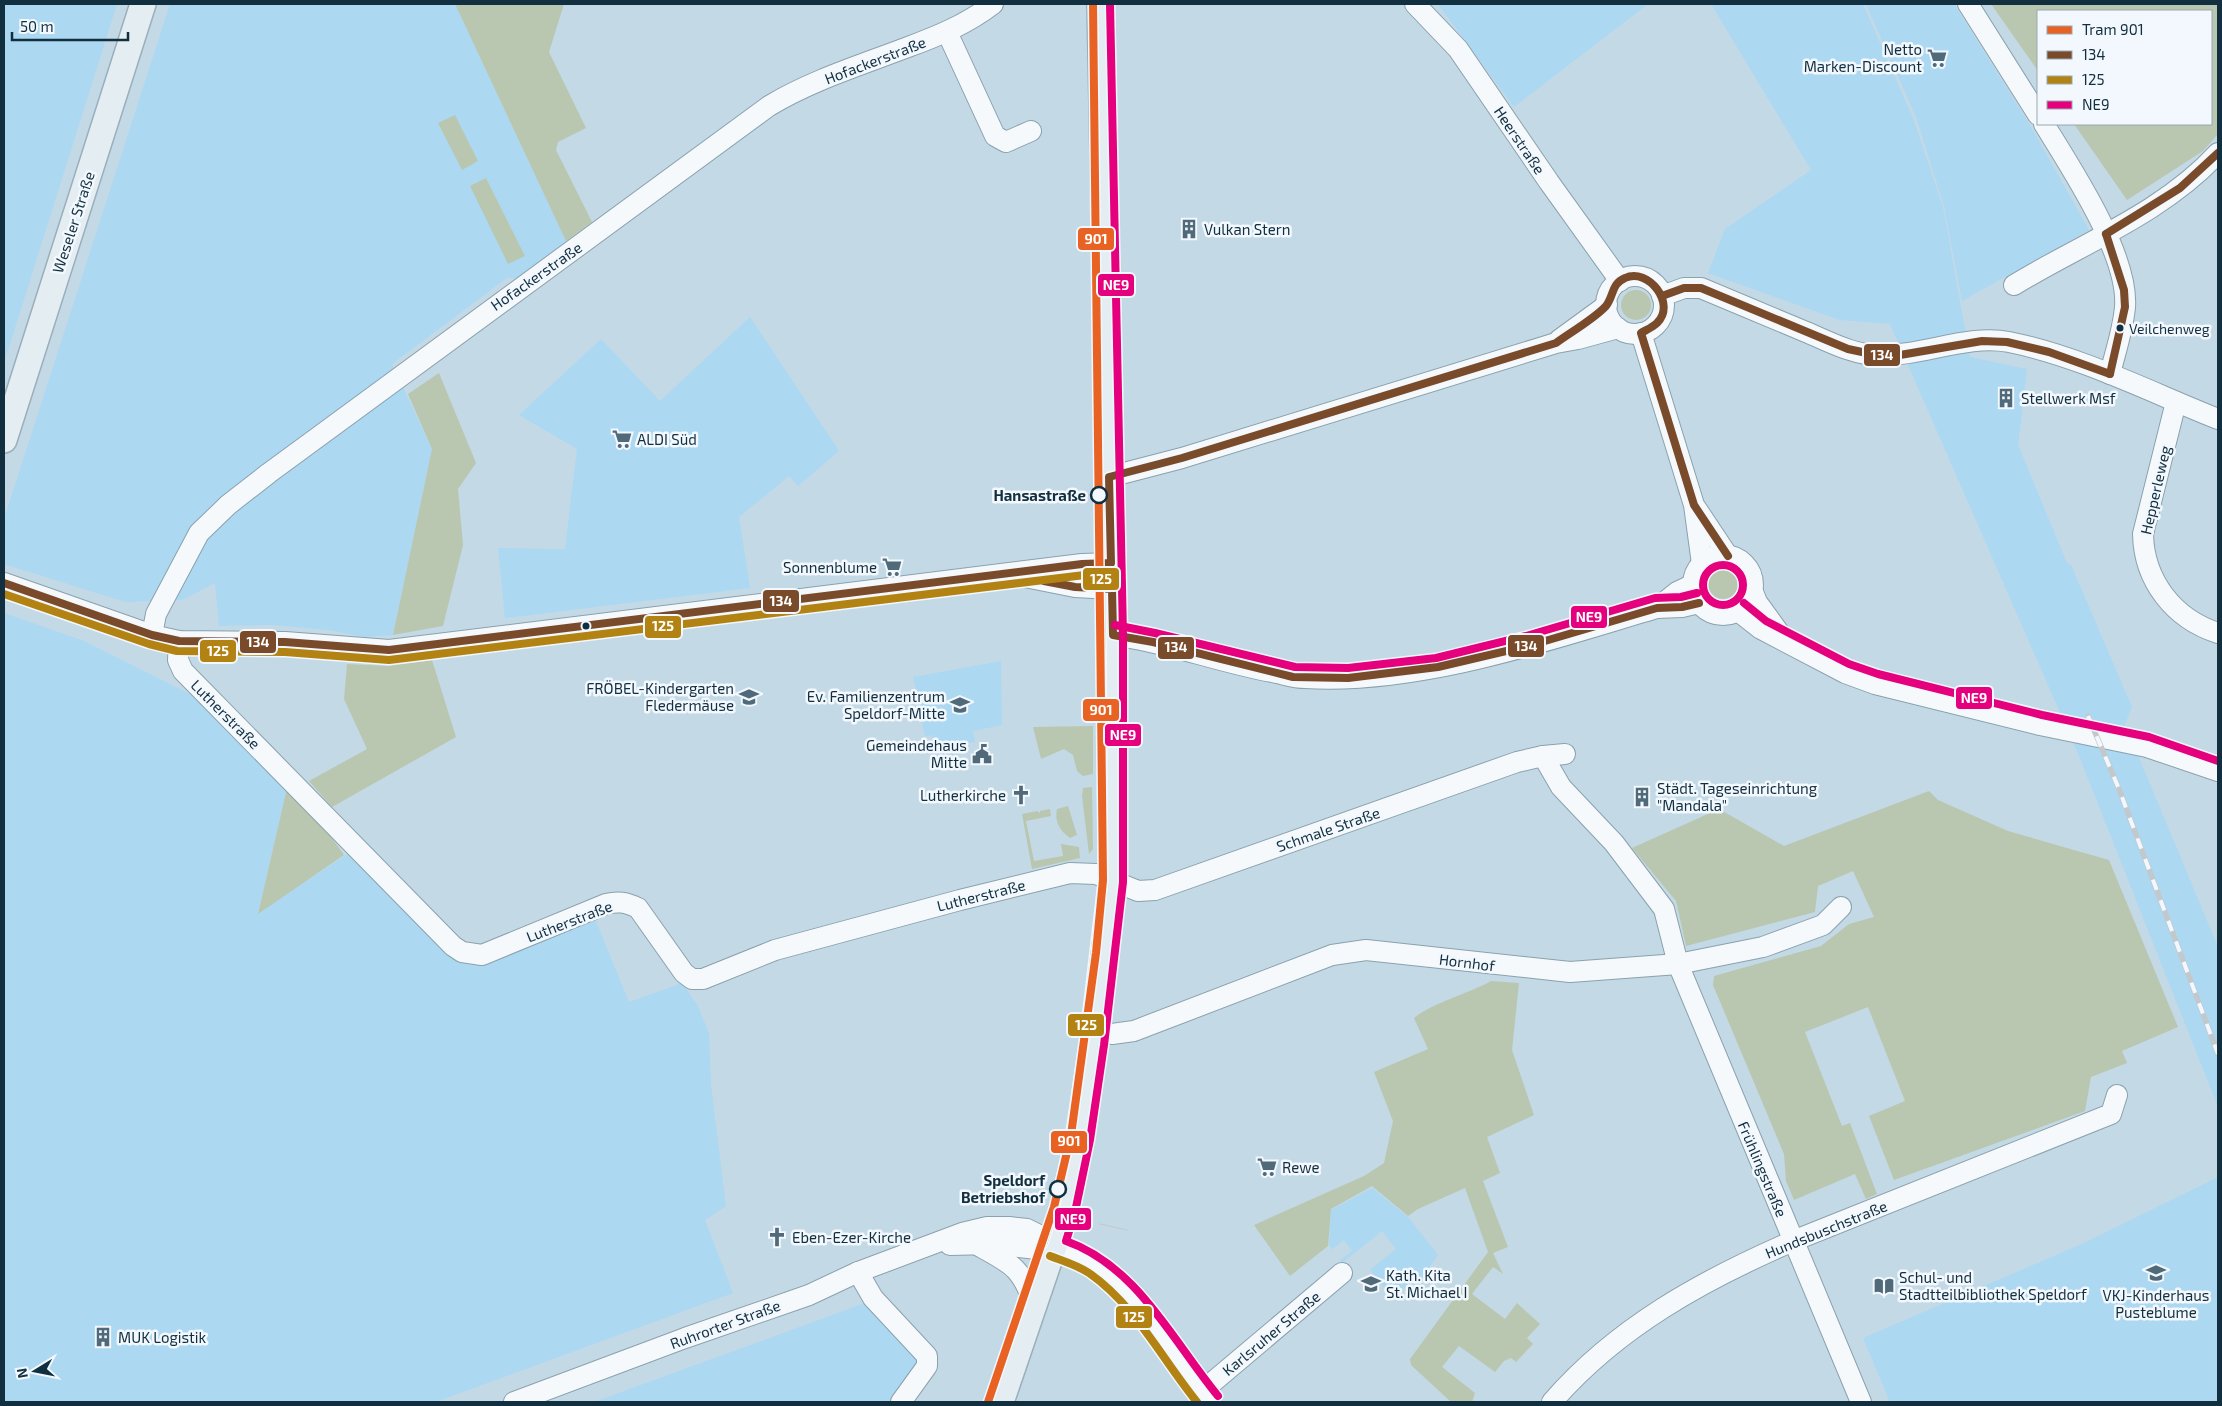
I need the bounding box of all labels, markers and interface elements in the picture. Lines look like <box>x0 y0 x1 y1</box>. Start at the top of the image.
scale bar <box>12 10 129 42</box>
legend <box>2037 10 2212 125</box>
text: 50 m <box>20 17 54 35</box>
text: Tram 901 <box>2082 20 2144 38</box>
street label: Hofackerstraße <box>822 32 928 88</box>
place label: Netto Marken-Discount <box>1804 40 1922 75</box>
text: 134 <box>2082 45 2106 63</box>
supermarket icon: Netto Marken-Discount <box>1926 47 1948 69</box>
text: 125 <box>2082 70 2104 88</box>
text: NE9 <box>2082 95 2110 113</box>
street label: Heerstraße <box>1491 103 1549 177</box>
street label: Weseler Straße <box>48 169 98 275</box>
building icon: Vulkan Stern <box>1178 218 1200 240</box>
place label: Vulkan Stern <box>1204 220 1291 238</box>
line badge: 901 <box>1077 227 1115 251</box>
text: 901 <box>1084 230 1108 247</box>
street label: Hofackerstraße <box>487 238 585 314</box>
line badge: NE9 <box>1097 273 1135 297</box>
text: NE9 <box>1103 276 1129 293</box>
place label: Veilchenweg <box>2129 320 2210 337</box>
marker: Veilchenweg <box>2115 323 2125 333</box>
line badge: 134 <box>1863 343 1901 367</box>
text: 134 <box>1871 346 1894 363</box>
building icon: Stellwerk Msf <box>1995 387 2017 409</box>
place label: Stellwerk Msf <box>2021 389 2116 407</box>
supermarket icon: ALDI Süd <box>611 428 633 450</box>
place label: ALDI Süd <box>637 430 697 448</box>
street label: Hepperleweg <box>2136 443 2174 536</box>
place label: Hansastraße <box>993 486 1086 504</box>
marker: Hansastraße <box>1090 486 1108 504</box>
supermarket icon: Sonnenblume <box>881 556 903 578</box>
place label: Sonnenblume <box>783 558 877 576</box>
line badge: 125 <box>1082 567 1120 591</box>
text: 125 <box>1090 570 1112 587</box>
line badge: 134 <box>762 589 800 613</box>
text: 134 <box>770 592 793 609</box>
line badge: NE9 <box>1570 605 1608 629</box>
text: NE9 <box>1576 608 1602 625</box>
line badge: 125 <box>644 615 682 639</box>
text: 125 <box>652 617 674 634</box>
unlabelled marker <box>581 621 591 631</box>
line badge: 134 <box>239 630 277 654</box>
text: 134 <box>247 633 270 650</box>
line badge: 134 <box>1507 634 1545 658</box>
line badge: 134 <box>1157 636 1195 660</box>
text: 134 <box>1515 637 1538 654</box>
text: 134 <box>1165 638 1188 655</box>
line badge: 125 <box>199 639 237 663</box>
text: 125 <box>207 642 229 659</box>
street label: Lutherstraße <box>188 676 264 752</box>
place label: FRÖBEL-Kindergarten Fledermäuse <box>586 679 734 714</box>
school or university icon: FRÖBEL-Kindergarten Fledermäuse <box>738 686 760 708</box>
line badge: NE9 <box>1955 686 1993 710</box>
place label: Ev. Familienzentrum Speldorf-Mitte <box>807 687 945 722</box>
text: NE9 <box>1961 689 1987 706</box>
school or university icon: Ev. Familienzentrum Speldorf-Mitte <box>949 694 971 716</box>
line badge: 901 <box>1082 698 1120 722</box>
text: 901 <box>1089 701 1113 718</box>
line badge: NE9 <box>1104 723 1142 747</box>
text: NE9 <box>1110 726 1136 743</box>
place label: Gemeindehaus Mitte <box>866 736 967 771</box>
public building icon: Gemeindehaus Mitte <box>971 743 993 765</box>
place label: Städt. Tageseinrichtung "Mandala" <box>1657 779 1818 814</box>
church icon: Lutherkirche <box>1010 784 1032 806</box>
place label: Lutherkirche <box>920 786 1006 804</box>
building icon: Städt. Tageseinrichtung "Mandala" <box>1631 786 1653 808</box>
street label: Schmale Straße <box>1274 803 1382 855</box>
street label: Lutherstraße <box>935 875 1027 915</box>
street label: Lutherstraße <box>524 896 614 946</box>
street label: Hornhof <box>1438 950 1496 974</box>
line badge: 125 <box>1067 1013 1105 1037</box>
text: 125 <box>1075 1016 1097 1033</box>
street label: Frühlingstraße <box>1735 1118 1791 1220</box>
line badge: 901 <box>1050 1130 1088 1154</box>
text: 901 <box>1057 1132 1081 1149</box>
supermarket icon: Rewe <box>1256 1156 1278 1178</box>
place label: Rewe <box>1282 1158 1320 1176</box>
place label: Speldorf Betriebshof <box>961 1171 1046 1206</box>
marker: Speldorf Betriebshof <box>1049 1180 1067 1198</box>
street label: Hundsbuschstraße <box>1762 1196 1890 1262</box>
line badge: NE9 <box>1054 1207 1092 1231</box>
text: NE9 <box>1060 1210 1086 1227</box>
church icon: Eben-Ezer-Kirche <box>766 1226 788 1248</box>
place label: Eben-Ezer-Kirche <box>792 1228 911 1246</box>
school or university icon: VKJ-Kinderhaus Pusteblume <box>2145 1262 2167 1284</box>
place label: Kath. Kita St. Michael I <box>1386 1266 1467 1301</box>
place label: Schul- und Stadtteilbibliothek Speldorf <box>1899 1268 2087 1303</box>
school or university icon: Kath. Kita St. Michael I <box>1360 1273 1382 1295</box>
library icon: Schul- und Stadtteilbibliothek Speldorf <box>1873 1275 1895 1297</box>
place label: VKJ-Kinderhaus Pusteblume <box>2103 1286 2209 1321</box>
street label: Karlsruher Straße <box>1218 1287 1324 1379</box>
street label: Ruhrorter Straße <box>667 1296 783 1352</box>
line badge: 125 <box>1115 1305 1153 1329</box>
text: 125 <box>1123 1308 1145 1325</box>
building icon: MUK Logistik <box>92 1326 114 1348</box>
place label: MUK Logistik <box>118 1328 207 1346</box>
north arrow <box>10 1346 60 1396</box>
text: N <box>12 1367 31 1380</box>

